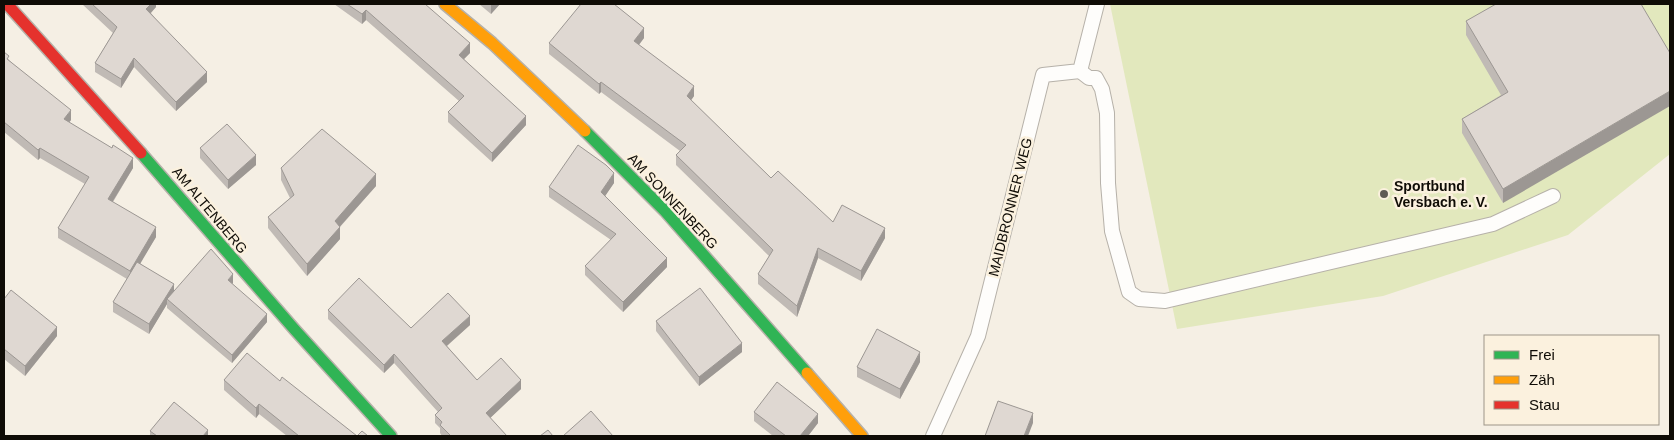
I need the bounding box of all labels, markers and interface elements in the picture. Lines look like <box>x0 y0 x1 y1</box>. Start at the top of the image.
street label: MAIDBRONNER WEG <box>985 136 1035 278</box>
street label: AM SONNENBERG <box>625 150 721 252</box>
street label: AM ALTENBERG <box>169 164 251 256</box>
place label: Sportbund Versbach e. V. <box>1394 178 1488 210</box>
marker: Sportbund Versbach e. V. <box>1378 188 1390 200</box>
legend <box>1484 335 1659 425</box>
text: Frei <box>1529 346 1555 363</box>
text: Zäh <box>1529 371 1555 388</box>
text: Stau <box>1529 396 1560 413</box>

